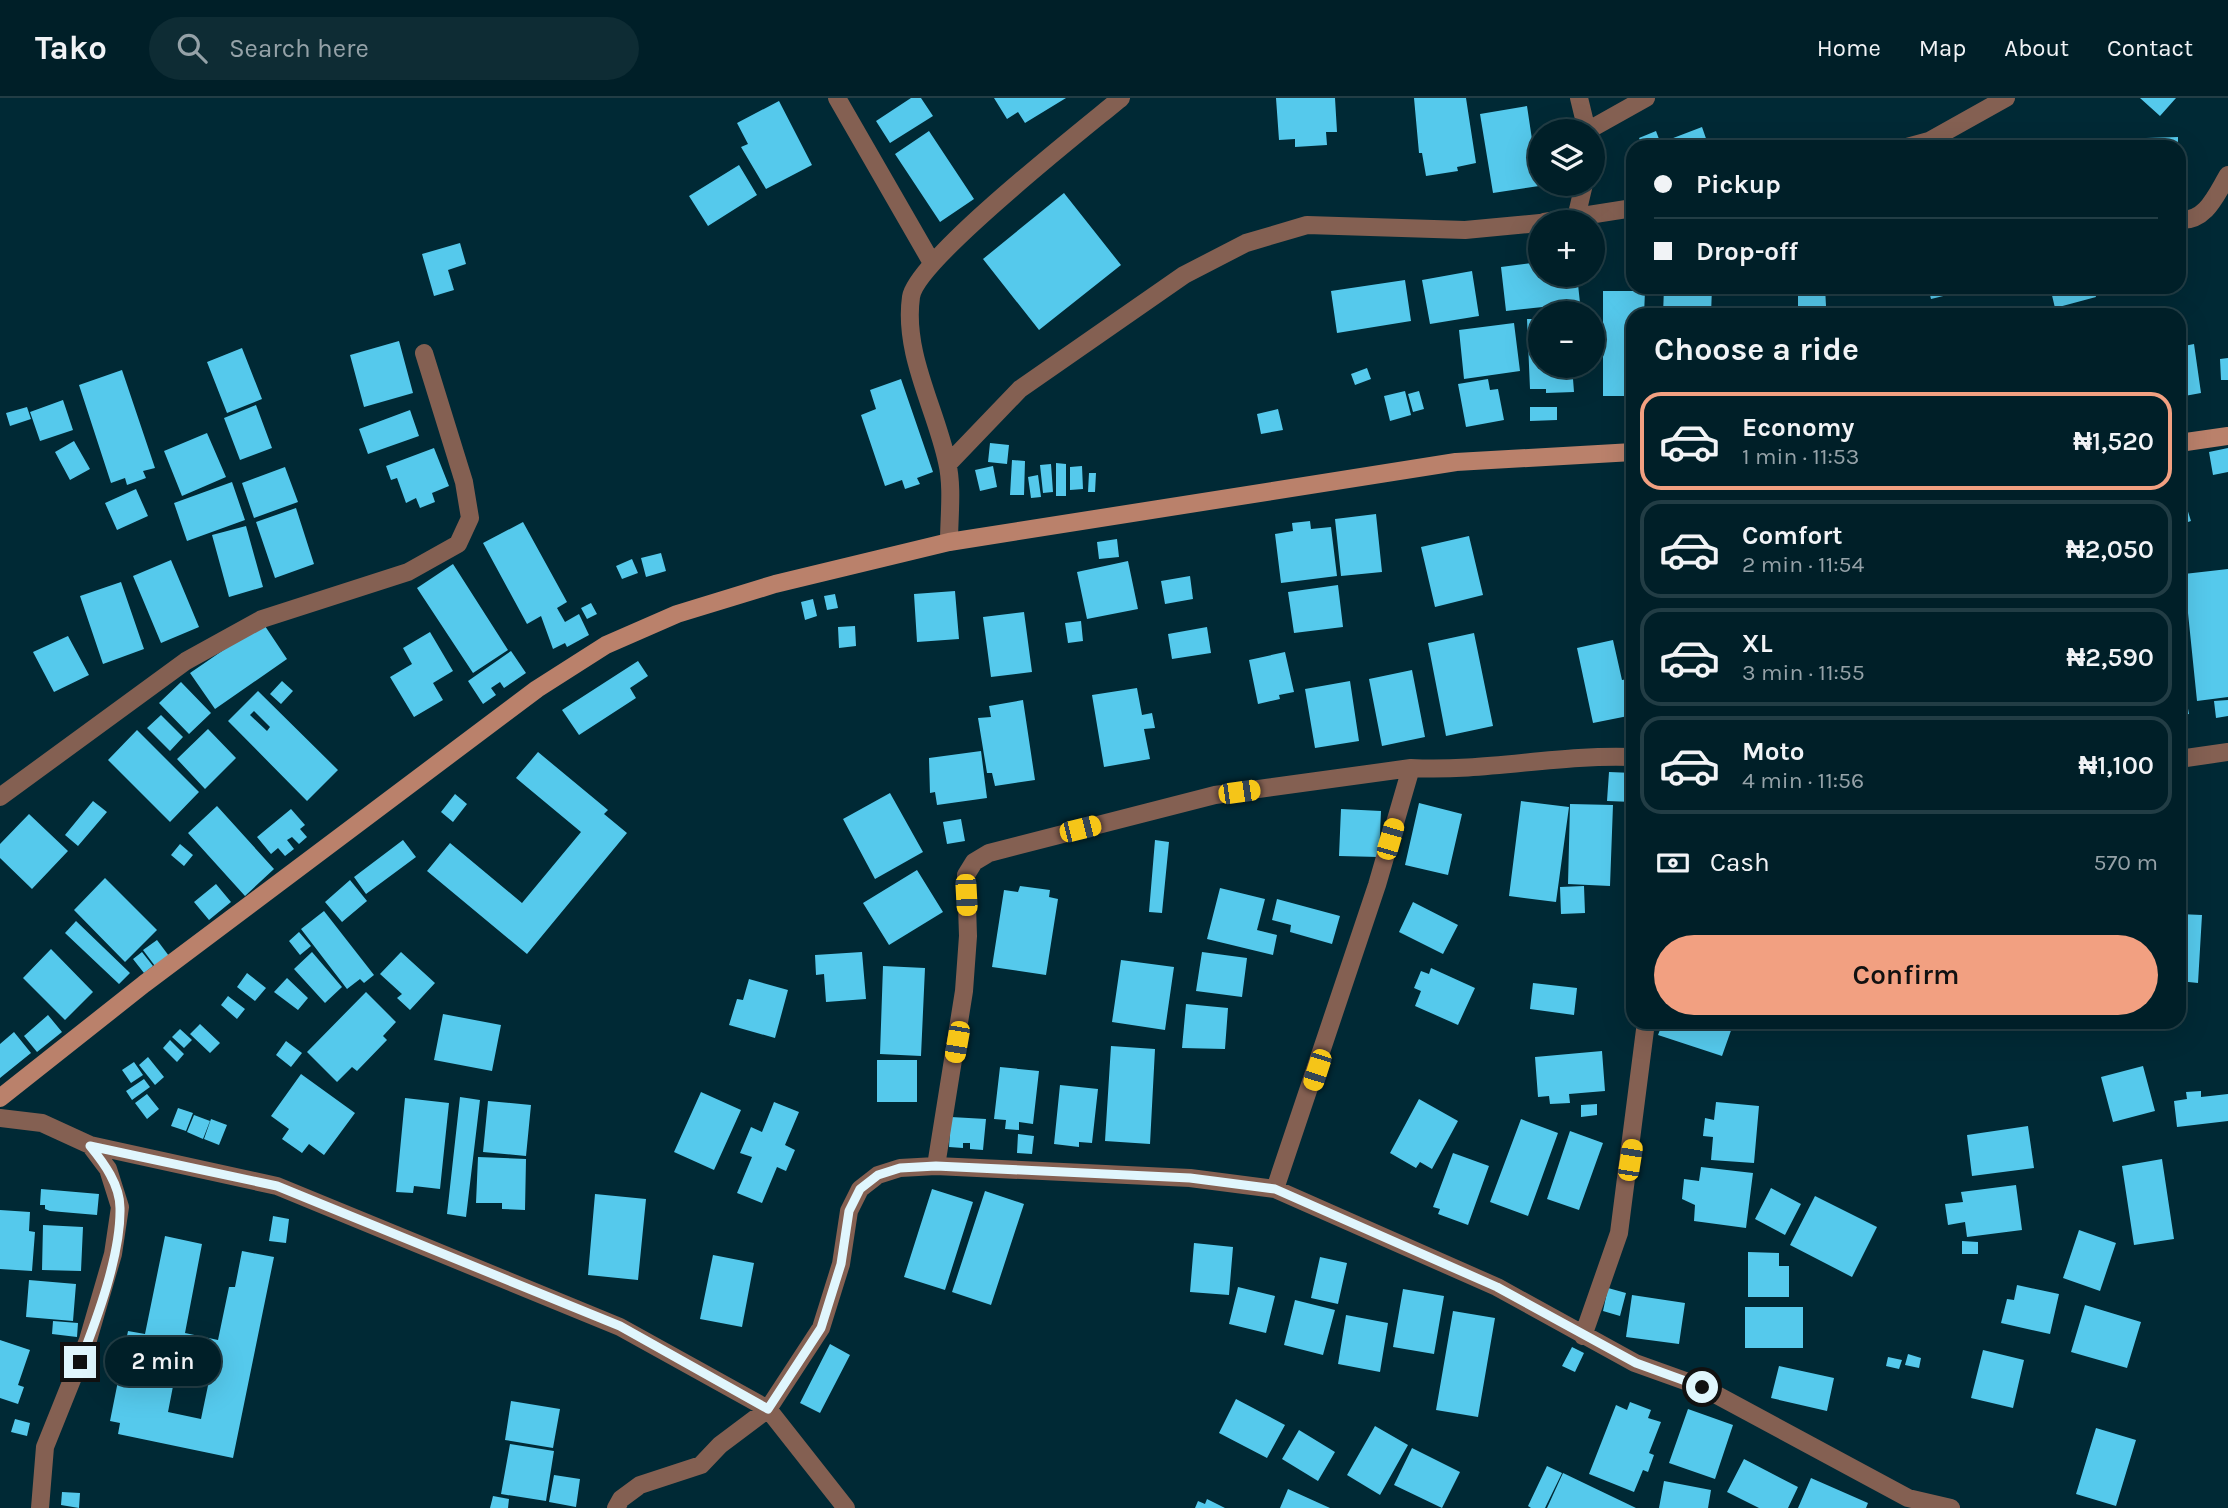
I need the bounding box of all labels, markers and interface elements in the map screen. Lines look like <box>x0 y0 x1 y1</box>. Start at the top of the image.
search box <box>149 17 639 80</box>
text: Tako <box>35 29 107 67</box>
icon: search <box>173 29 211 67</box>
text: Search here <box>229 33 369 64</box>
text: Home <box>1817 34 1881 62</box>
text: Map <box>1919 34 1966 62</box>
text: About <box>2004 34 2069 62</box>
text: Contact <box>2107 34 2193 62</box>
map controls <box>1528 119 1605 378</box>
button: layers <box>1528 119 1605 196</box>
text: Pickup <box>1696 169 1781 200</box>
button: + <box>1528 210 1605 287</box>
text: Drop-off <box>1696 236 1798 267</box>
button: − <box>1528 301 1605 378</box>
text: Choose a ride <box>1654 331 1859 368</box>
icon: car <box>1658 410 1721 473</box>
text: Economy <box>1742 412 1854 443</box>
text: ₦1,520 <box>2073 426 2154 457</box>
text: 1 min · 11:53 <box>1742 443 1859 470</box>
icon: car <box>1658 518 1721 581</box>
text: Comfort <box>1742 520 1843 551</box>
text: ₦2,050 <box>2066 534 2154 565</box>
text: 2 min · 11:54 <box>1742 551 1864 578</box>
icon: car <box>1658 626 1721 689</box>
text: XL <box>1742 628 1773 659</box>
text: ₦2,590 <box>2067 642 2154 673</box>
text: 3 min · 11:55 <box>1742 659 1865 686</box>
icon: car <box>1658 734 1721 797</box>
text: Moto <box>1742 736 1804 767</box>
text: ₦1,100 <box>2078 750 2154 781</box>
text: 4 min · 11:56 <box>1742 767 1864 794</box>
car <box>1217 779 1262 805</box>
car <box>1058 814 1103 844</box>
car <box>1375 816 1406 862</box>
icon: cash <box>1654 844 1692 882</box>
text: Cash <box>1710 847 1770 878</box>
text: 570 m <box>2094 849 2158 876</box>
car <box>955 873 978 917</box>
button: Confirm <box>1654 935 2158 1015</box>
car <box>944 1019 971 1065</box>
car <box>1301 1047 1334 1093</box>
car <box>1617 1138 1644 1182</box>
callout: 2 min <box>104 1338 220 1386</box>
route end <box>64 1346 96 1378</box>
text: 2 min <box>132 1348 194 1375</box>
route start <box>1686 1371 1718 1403</box>

